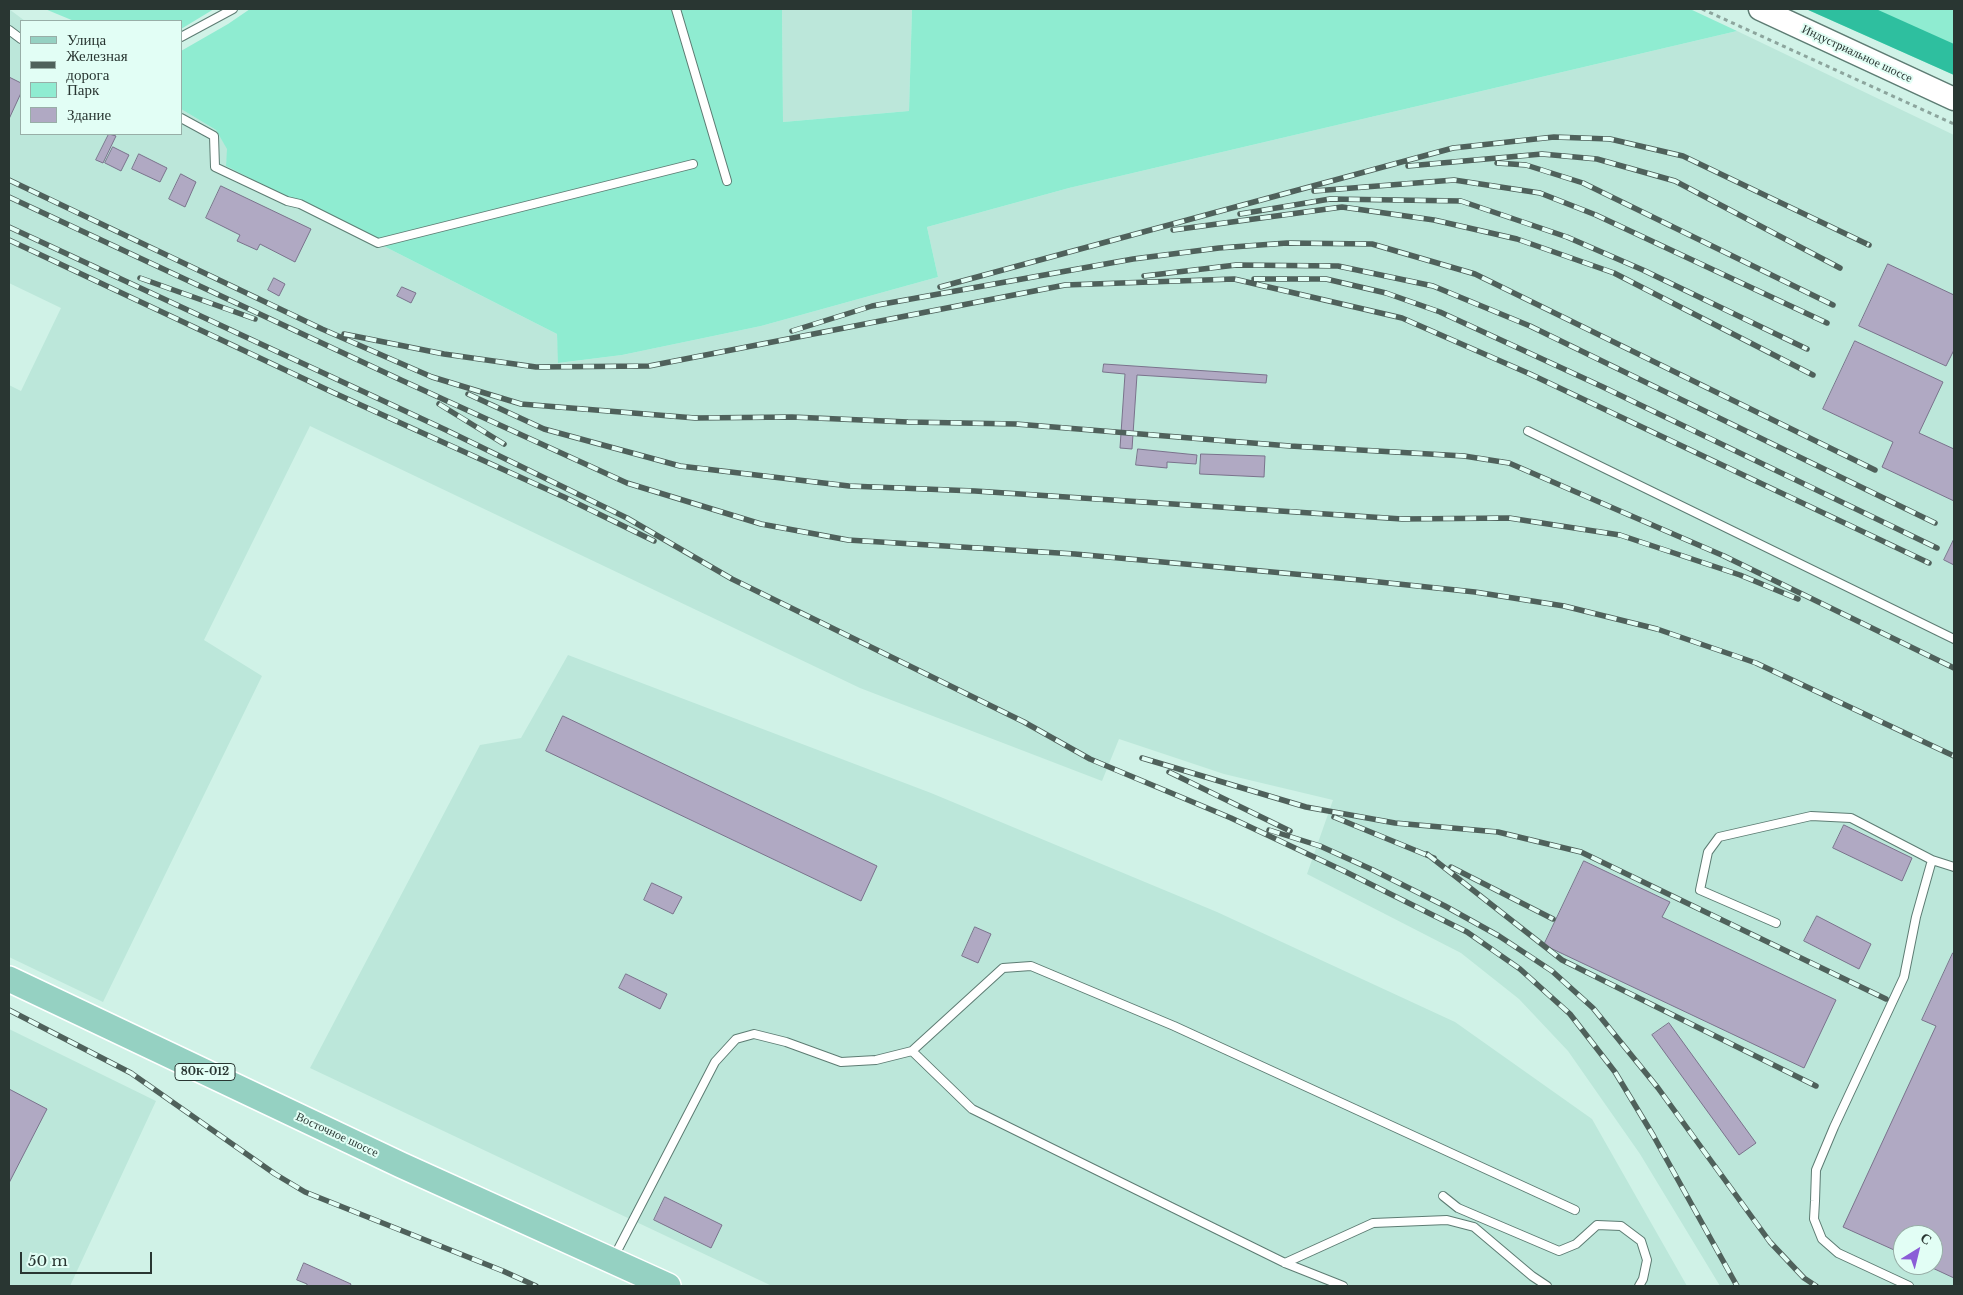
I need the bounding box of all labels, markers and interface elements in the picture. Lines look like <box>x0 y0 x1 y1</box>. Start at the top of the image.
legend <box>20 20 182 135</box>
street label: Индустриальное шоссе <box>1799 22 1915 86</box>
text: Улица <box>67 30 106 49</box>
text: Железная дорога <box>66 46 128 84</box>
text: Парк <box>67 80 99 99</box>
text: Здание <box>67 105 111 124</box>
road number: 80К-012 <box>175 1064 235 1080</box>
street label: Восточное шоссе <box>293 1110 381 1160</box>
north arrow <box>1893 1225 1943 1275</box>
text: С <box>1917 1228 1936 1249</box>
scale bar <box>22 1242 155 1274</box>
text: 50 m <box>28 1251 68 1270</box>

